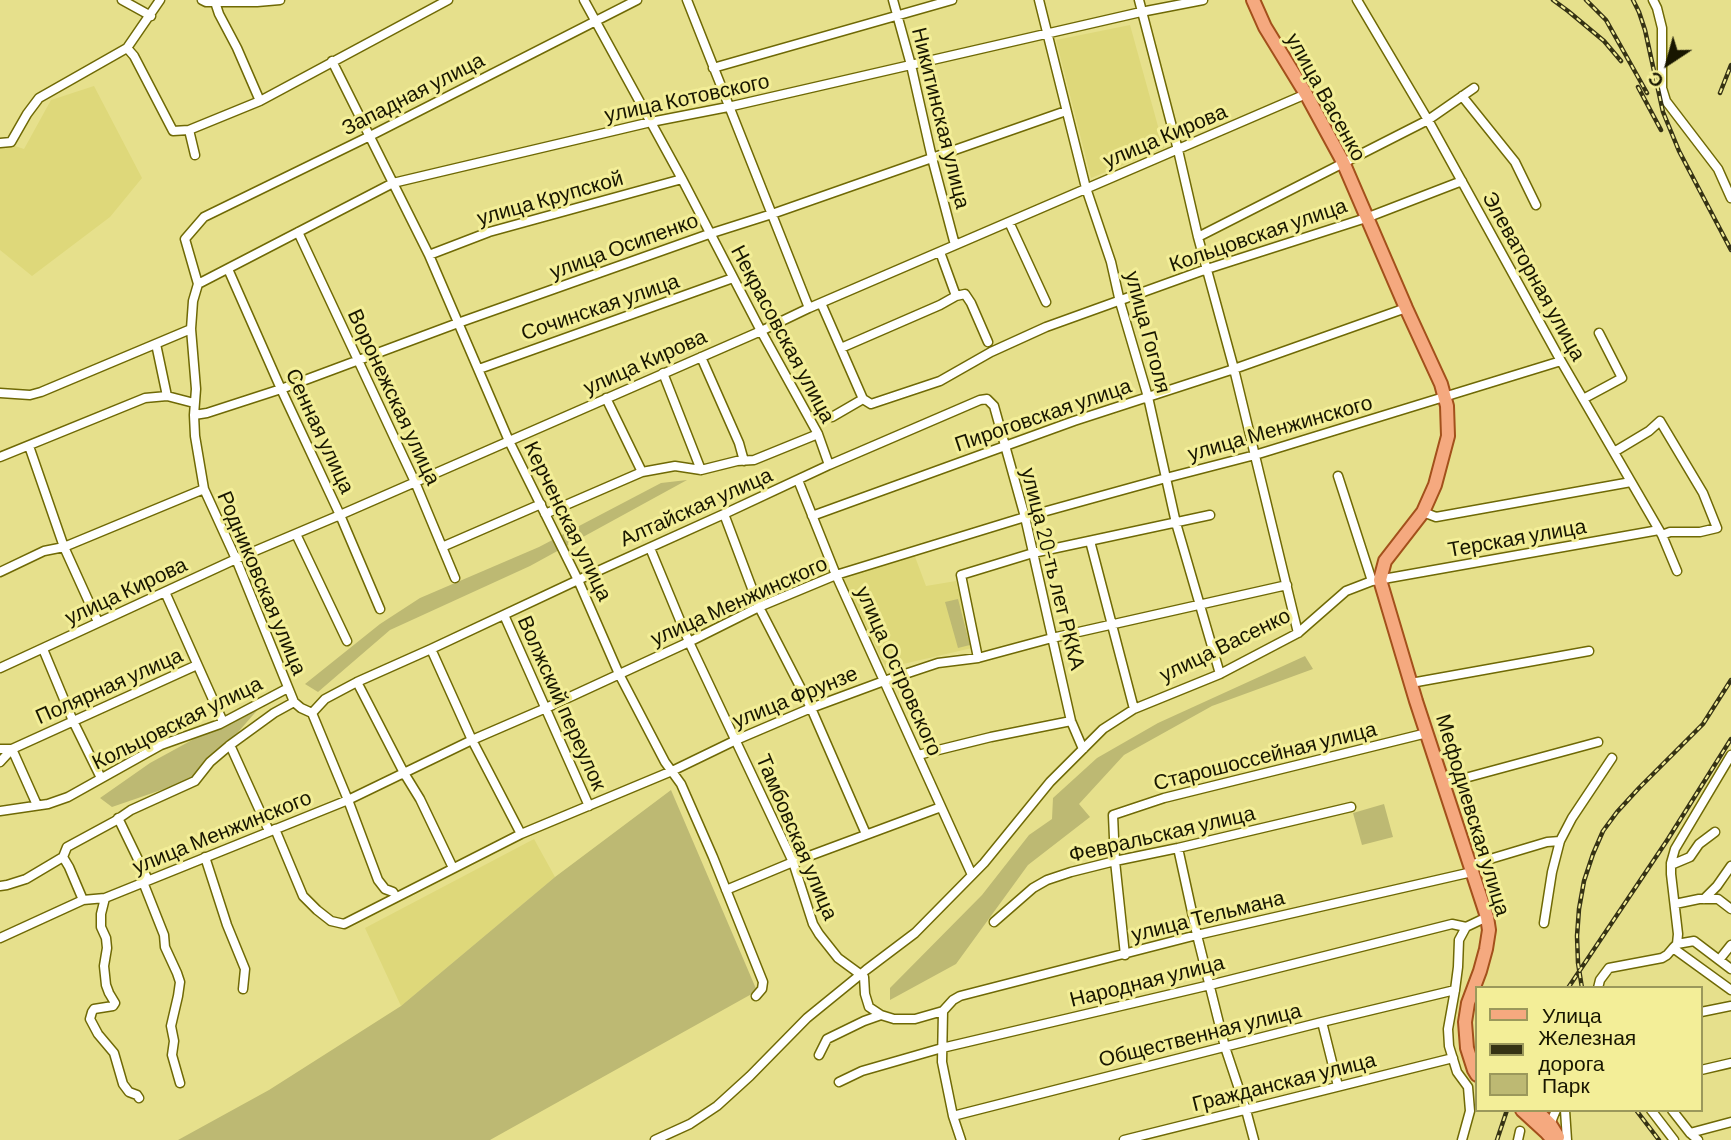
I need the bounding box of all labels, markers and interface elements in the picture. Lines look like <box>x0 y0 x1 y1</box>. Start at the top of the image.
street label: Никитинская улица <box>906 25 976 211</box>
north arrow <box>1633 28 1703 98</box>
street label: улица Васенко <box>1280 29 1372 165</box>
street label: Западная улица <box>338 47 488 141</box>
text: С <box>1643 67 1668 94</box>
street label: улица Котовского <box>602 68 772 128</box>
street label: улица Кирова <box>1099 99 1231 173</box>
street label: улица Крупской <box>474 165 626 231</box>
street label: Элеваторная улица <box>1477 187 1591 365</box>
street label: Кольцовская улица <box>1166 193 1350 277</box>
street label: улица Осипенко <box>546 207 702 285</box>
street label: Некрасовская улица <box>725 241 841 427</box>
street label: Сочинская улица <box>518 268 682 346</box>
street label: улица Гоголя <box>1120 268 1176 396</box>
street label: Воронежская улица <box>342 305 446 489</box>
street label: улица Кирова <box>580 324 710 400</box>
street label: Сенная улица <box>280 364 360 498</box>
street label: Пироговская улица <box>951 373 1135 457</box>
street label: улица Менжинского <box>1185 390 1375 466</box>
street label: Керченская улица <box>518 437 618 605</box>
street label: Алтайская улица <box>616 462 776 552</box>
street label: улица 20-ть лет РККА <box>1016 465 1090 673</box>
street label: Родниковская улица <box>212 487 312 679</box>
street label: Терская улица <box>1446 513 1588 563</box>
street label: улица Менжинского <box>647 551 831 651</box>
street label: улица Кирова <box>61 552 191 630</box>
street label: улица Островского <box>850 582 948 760</box>
street label: улица Васенко <box>1155 602 1295 688</box>
street label: Волжский переулок <box>512 612 612 794</box>
street label: Полярная улица <box>32 642 186 730</box>
street label: улица Фрунзе <box>729 660 861 734</box>
street label: Кольцовская улица <box>88 671 266 775</box>
street label: Мефодиевская улица <box>1430 711 1516 919</box>
street label: Старошоссейная улица <box>1151 716 1379 796</box>
street label: Тамбовская улица <box>751 750 843 924</box>
street label: улица Менжинского <box>129 785 315 879</box>
street label: Февральская улица <box>1066 800 1258 868</box>
street label: улица Тельмана <box>1129 885 1287 947</box>
street label: Народная улица <box>1067 950 1227 1012</box>
legend <box>1476 986 1703 1112</box>
street label: Общественная улица <box>1096 998 1304 1072</box>
text: Улица <box>1542 1002 1602 1027</box>
text: Железная дорога <box>1538 1024 1636 1075</box>
street label: Гражданская улица <box>1190 1047 1378 1117</box>
text: Парк <box>1542 1072 1590 1097</box>

